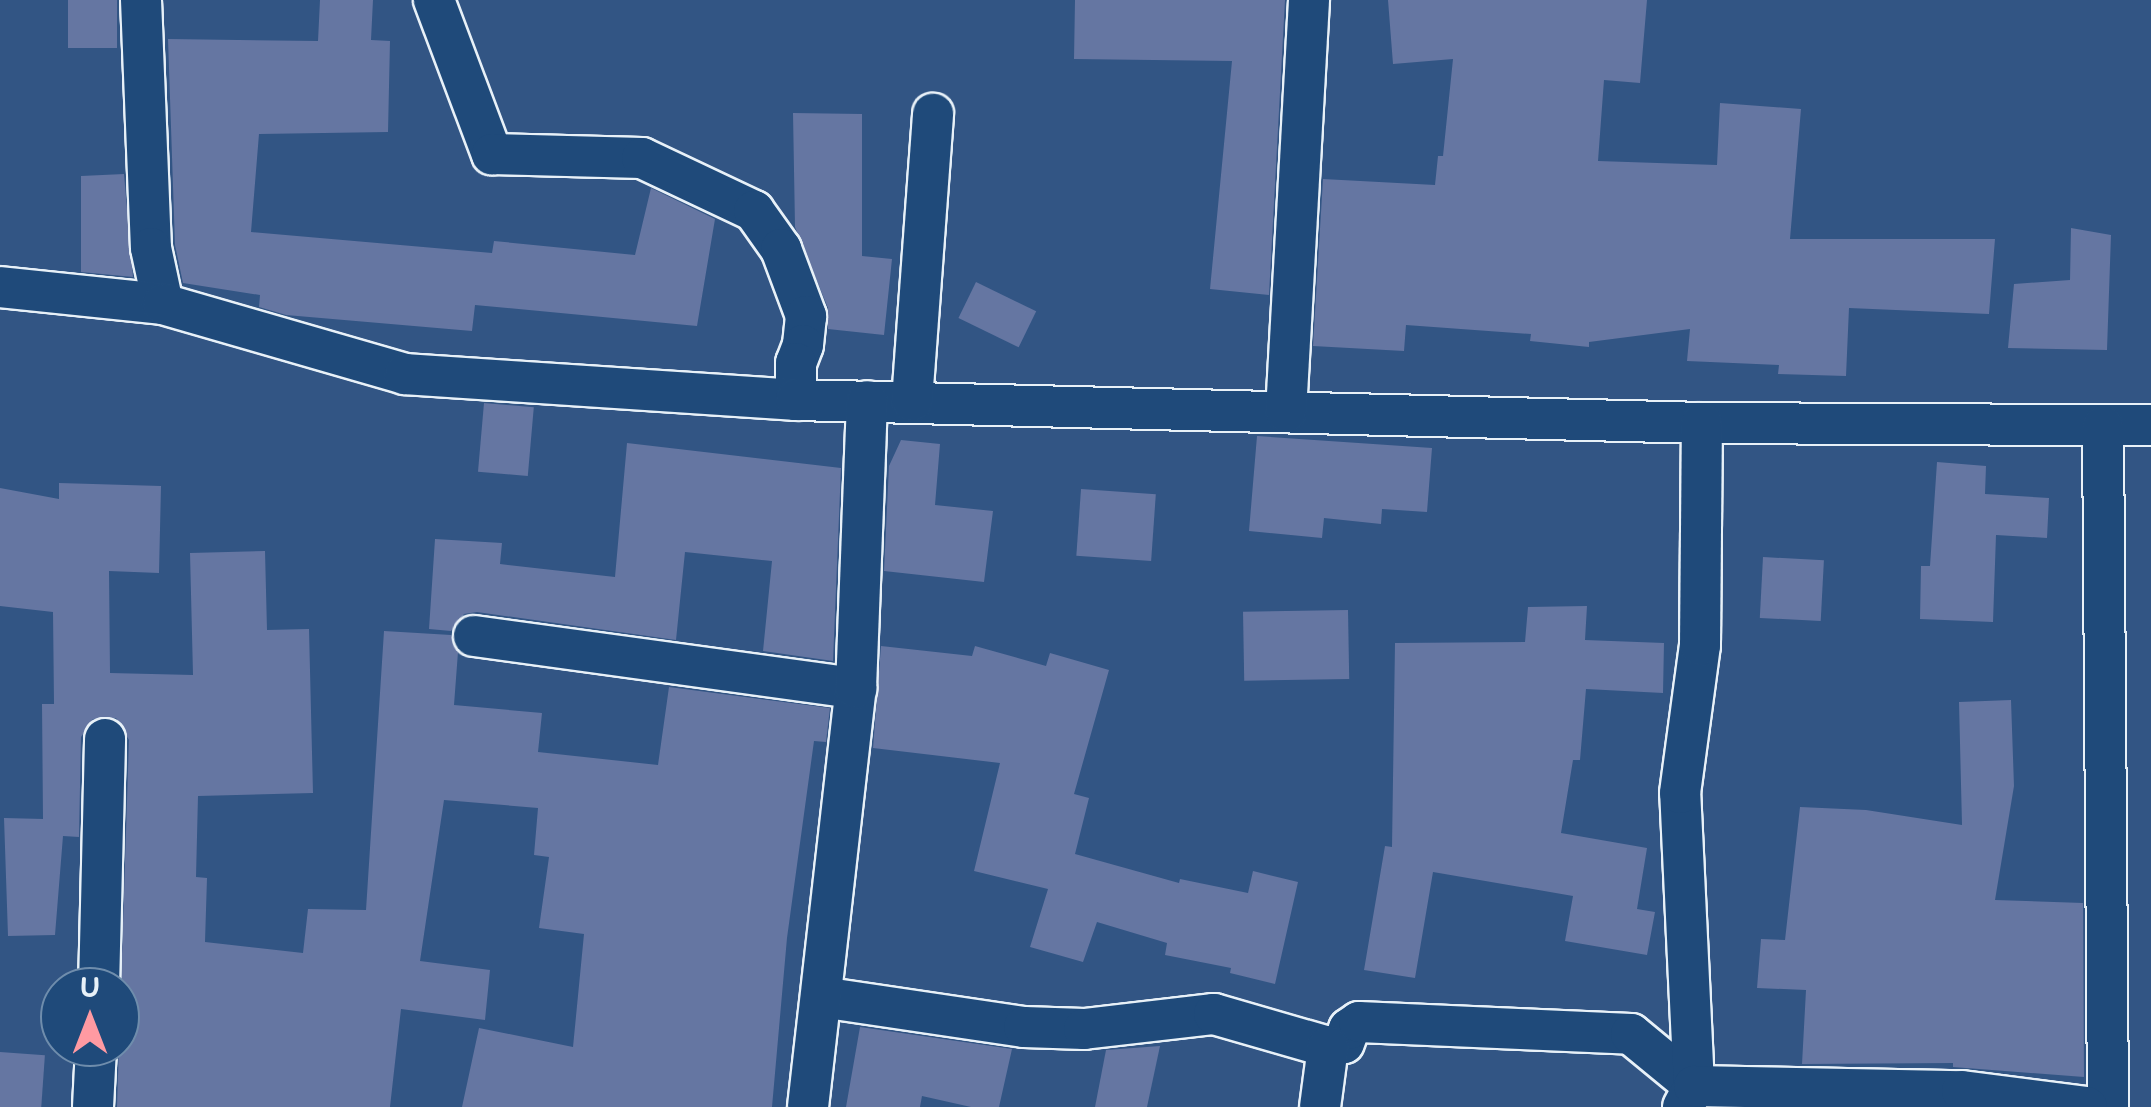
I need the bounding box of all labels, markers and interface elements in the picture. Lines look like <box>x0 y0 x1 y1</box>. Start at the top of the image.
north arrow <box>40 967 140 1067</box>
text: U <box>80 972 100 1005</box>

